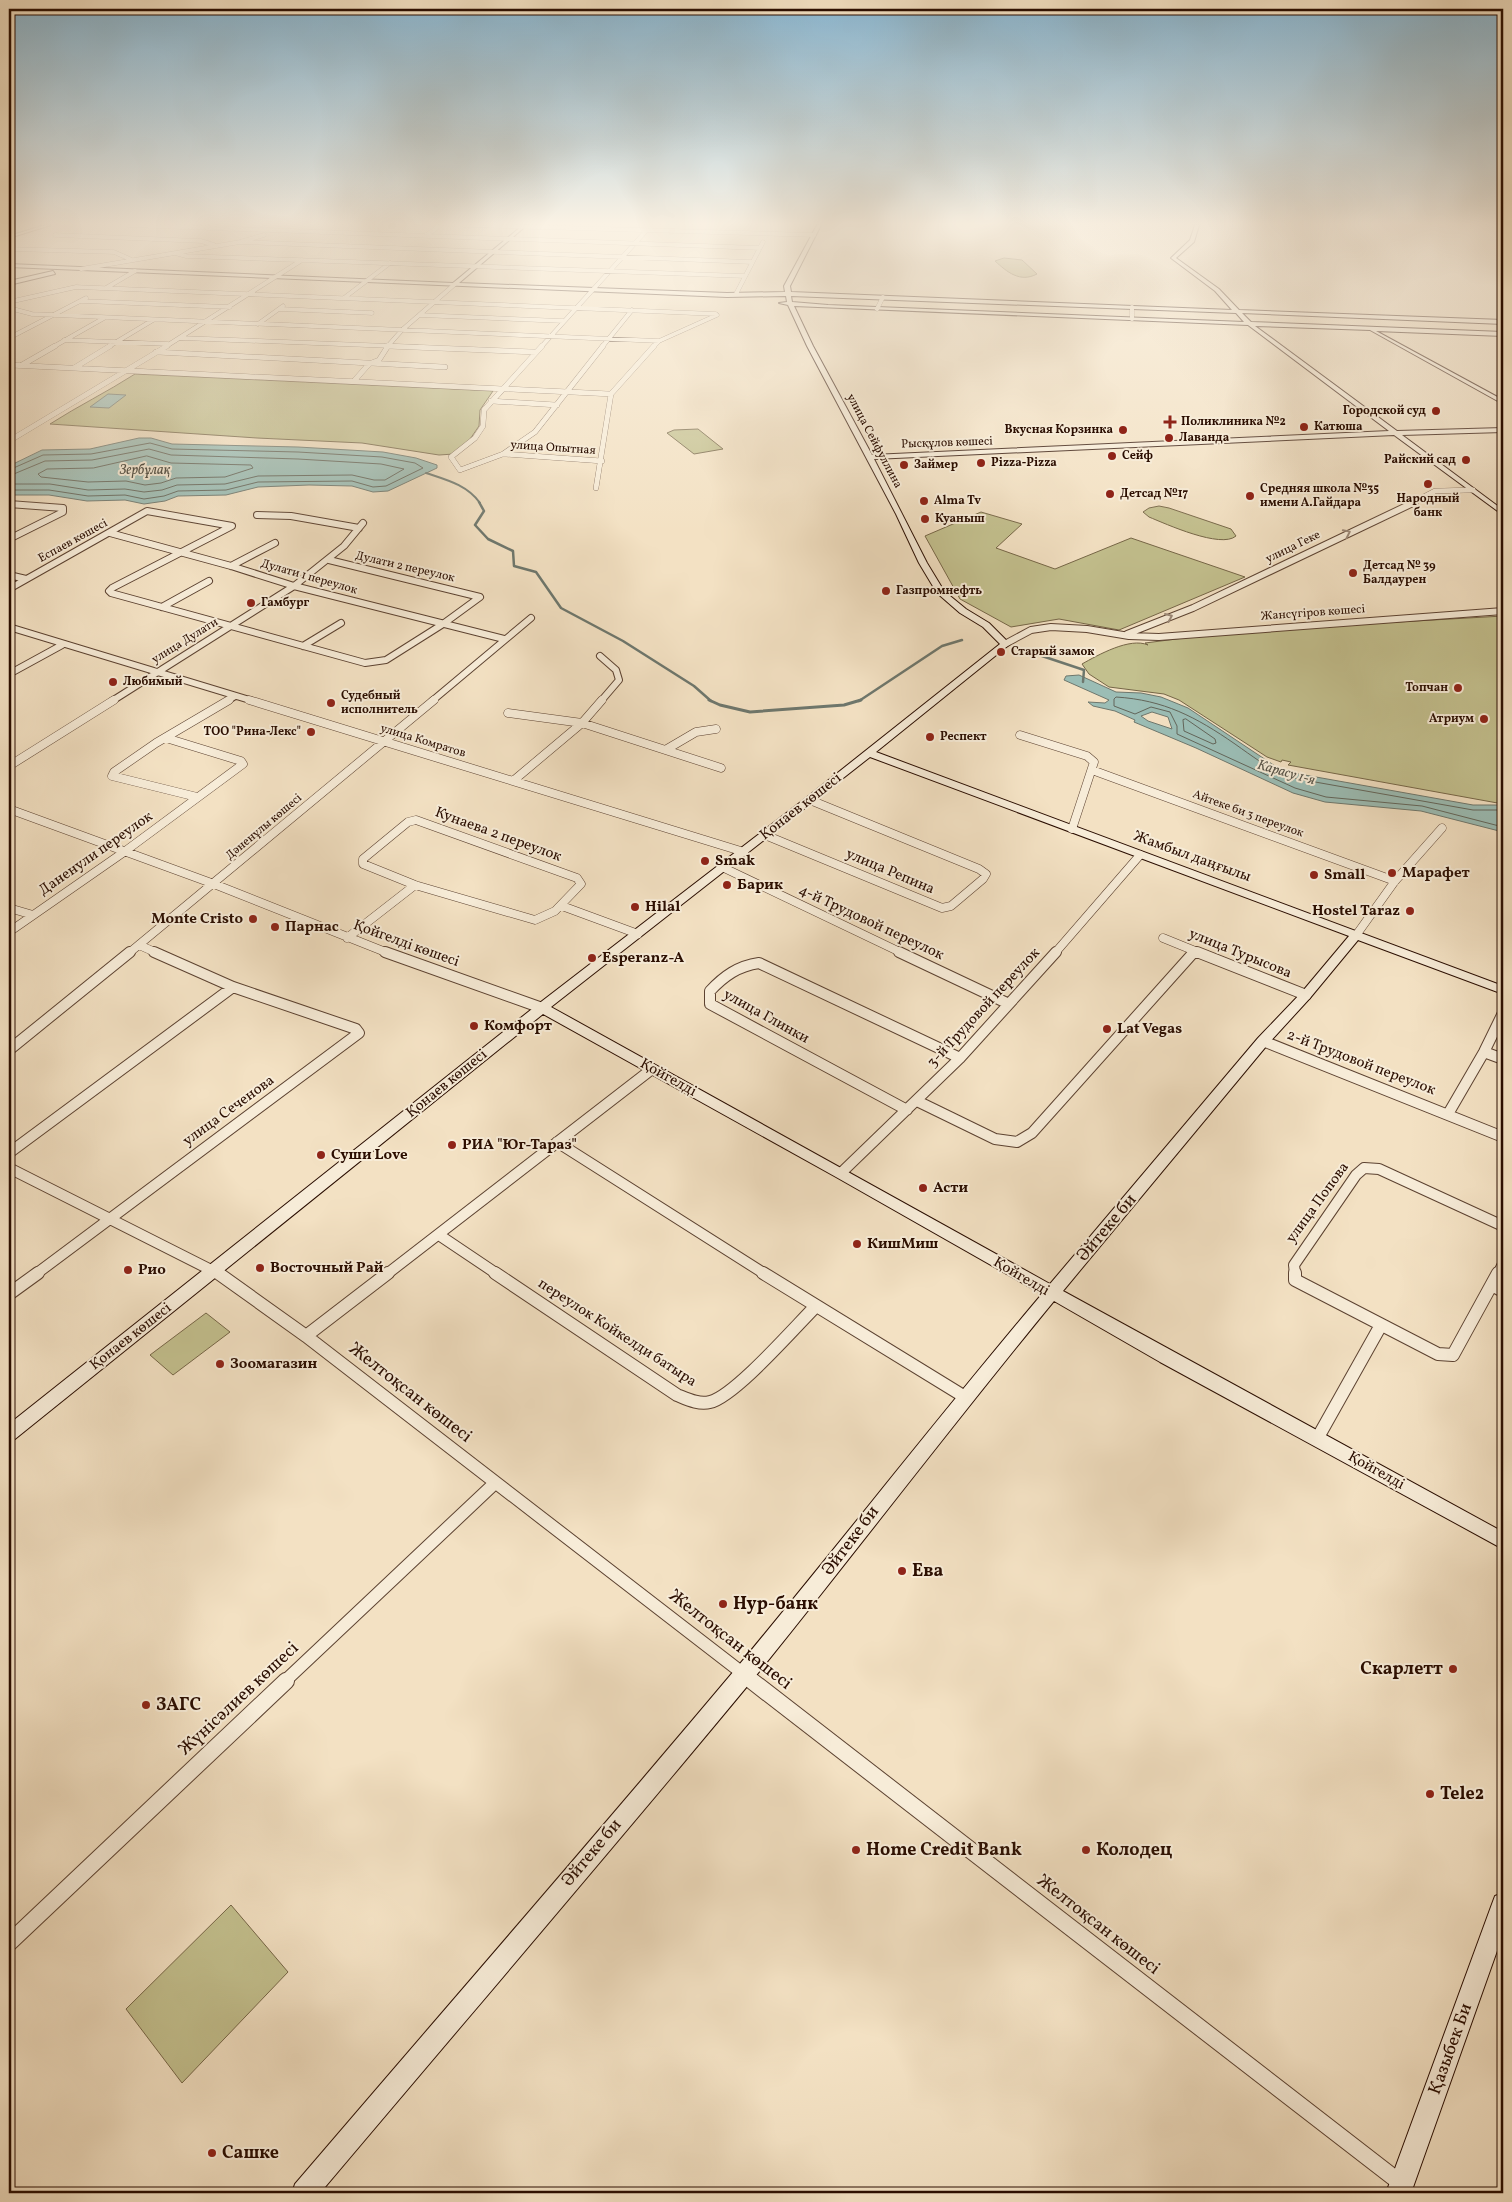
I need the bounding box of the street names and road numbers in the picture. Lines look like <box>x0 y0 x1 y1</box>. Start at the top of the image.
street label: улица Сейфуллина <box>842 391 906 491</box>
street label: Рысқұлов көшесі <box>901 433 994 453</box>
street label: улица Опытная <box>510 437 596 459</box>
street label: Еспаев көшесі <box>35 515 111 567</box>
street label: улица Геке <box>1263 527 1323 567</box>
street label: Дулати 2 переулок <box>354 548 457 586</box>
street label: Дулати 1 переулок <box>259 556 360 599</box>
street label: Жансүгіров көшесі <box>1260 601 1366 625</box>
street label: улица Дулати <box>149 614 221 668</box>
street label: улица Комратов <box>378 720 468 762</box>
street label: Қонаев көшесі <box>756 768 846 846</box>
street label: Айтеке би 3 переулок <box>1190 786 1306 842</box>
street label: Дәненұлы көшесі <box>222 790 306 864</box>
street label: Кунаева 2 переулок <box>432 802 564 868</box>
street label: Даненули переулок <box>35 807 157 901</box>
street label: Жамбыл даңғылы <box>1130 826 1254 888</box>
street label: улица Репина <box>842 844 938 900</box>
street label: 4-й Трудовой переулок <box>795 880 947 966</box>
street label: Қойгелді көшесі <box>350 915 462 973</box>
street label: улица Турысова <box>1185 924 1295 984</box>
street label: 3-й Трудовой переулок <box>923 943 1045 1073</box>
street label: улица Глинки <box>719 985 813 1049</box>
street label: 2-й Трудовой переулок <box>1284 1025 1438 1101</box>
street label: Қонаев көшесі <box>402 1045 492 1123</box>
street label: Қойгелді <box>636 1054 700 1102</box>
street label: улица Сеченова <box>179 1070 279 1152</box>
street label: улица Попова <box>1281 1158 1355 1248</box>
street label: Әйтеке би <box>1071 1189 1143 1267</box>
street label: Қойгелді <box>989 1252 1053 1302</box>
street label: переулок Койкелди батыра <box>533 1274 701 1392</box>
street label: Қонаев көшесі <box>86 1298 176 1376</box>
street label: Желтоқсан көшесі <box>343 1337 477 1449</box>
street label: Қойгелді <box>1344 1447 1408 1495</box>
street label: Әйтеке би <box>816 1501 886 1581</box>
street label: Желтоқсан көшесі <box>663 1584 797 1696</box>
street label: Жүнісәлиев көшесі <box>173 1636 305 1762</box>
street label: Әйтеке би <box>556 1814 628 1892</box>
street label: Желтоқсан көшесі <box>1031 1869 1165 1981</box>
street label: Қазыбек Би <box>1423 2000 1479 2098</box>

